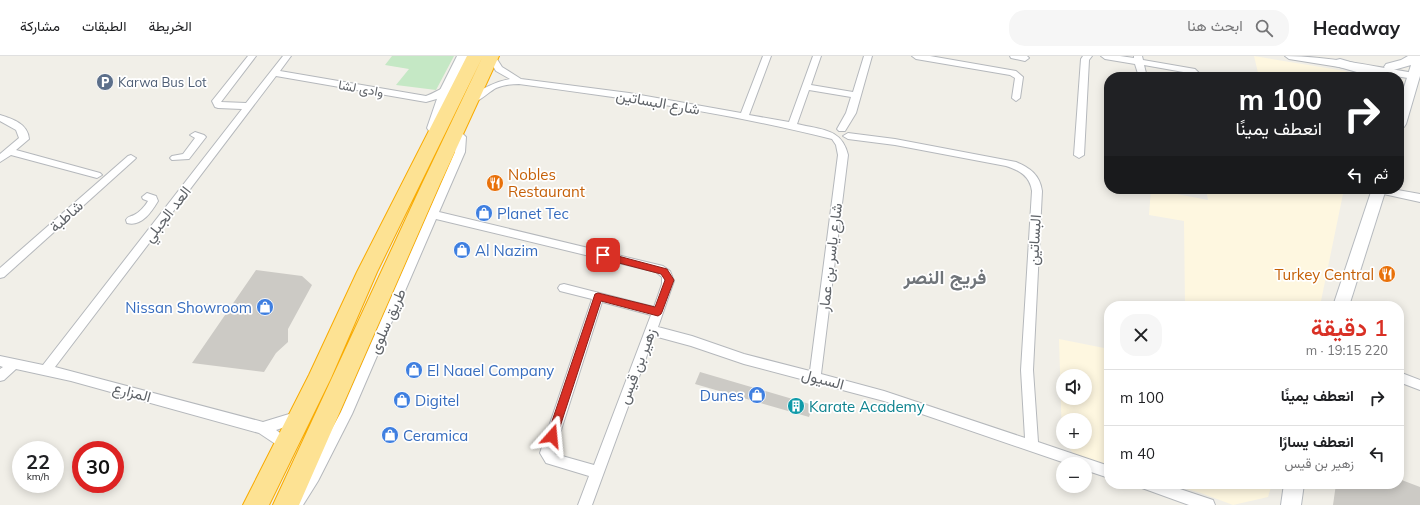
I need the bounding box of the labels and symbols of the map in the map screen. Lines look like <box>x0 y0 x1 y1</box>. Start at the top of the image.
parking icon: Karwa Bus Lot <box>95 72 115 92</box>
place label: Karwa Bus Lot <box>118 74 207 90</box>
street label: وادى لشا <box>337 76 385 101</box>
street label: شارع البساتين <box>614 85 702 121</box>
place label: Nobles Restaurant <box>508 165 585 201</box>
restaurant icon: Nobles Restaurant <box>485 173 505 193</box>
street label: العد الجبلي <box>139 182 198 248</box>
street label: شاطبة <box>45 196 87 236</box>
street label: شارع ياسر بن عمار <box>814 202 848 313</box>
shop icon: Planet Tec <box>474 203 494 223</box>
place label: Planet Tec <box>497 204 569 223</box>
street label: البساتين <box>1023 214 1046 266</box>
pin <box>586 238 620 272</box>
shop icon: Al Nazim <box>452 240 472 260</box>
place label: Al Nazim <box>475 241 538 260</box>
restaurant icon: Turkey Central <box>1377 264 1397 284</box>
district label: فريج النصر <box>903 265 987 291</box>
place label: Turkey Central <box>1275 265 1374 284</box>
street label: طريق سلوى <box>364 285 411 357</box>
shop icon: Nissan Showroom <box>255 297 275 317</box>
place label: Nissan Showroom <box>125 298 252 317</box>
street label: زهير بن قيس <box>614 325 661 407</box>
shop icon: El Naael Company <box>404 360 424 380</box>
place label: El Naael Company <box>427 361 554 380</box>
street label: السيول <box>800 364 846 394</box>
street label: المزارع <box>110 378 153 408</box>
shop icon: Dunes <box>747 385 767 405</box>
place label: Dunes <box>700 386 744 405</box>
shop icon: Digitel <box>392 390 412 410</box>
place label: Digitel <box>415 391 459 410</box>
building icon: Karate Academy <box>786 396 806 416</box>
place label: Karate Academy <box>809 397 925 416</box>
position arrow <box>531 415 573 457</box>
shop icon: Ceramica <box>380 425 400 445</box>
place label: Ceramica <box>403 426 468 445</box>
speed limit sign: 30 <box>72 441 124 493</box>

